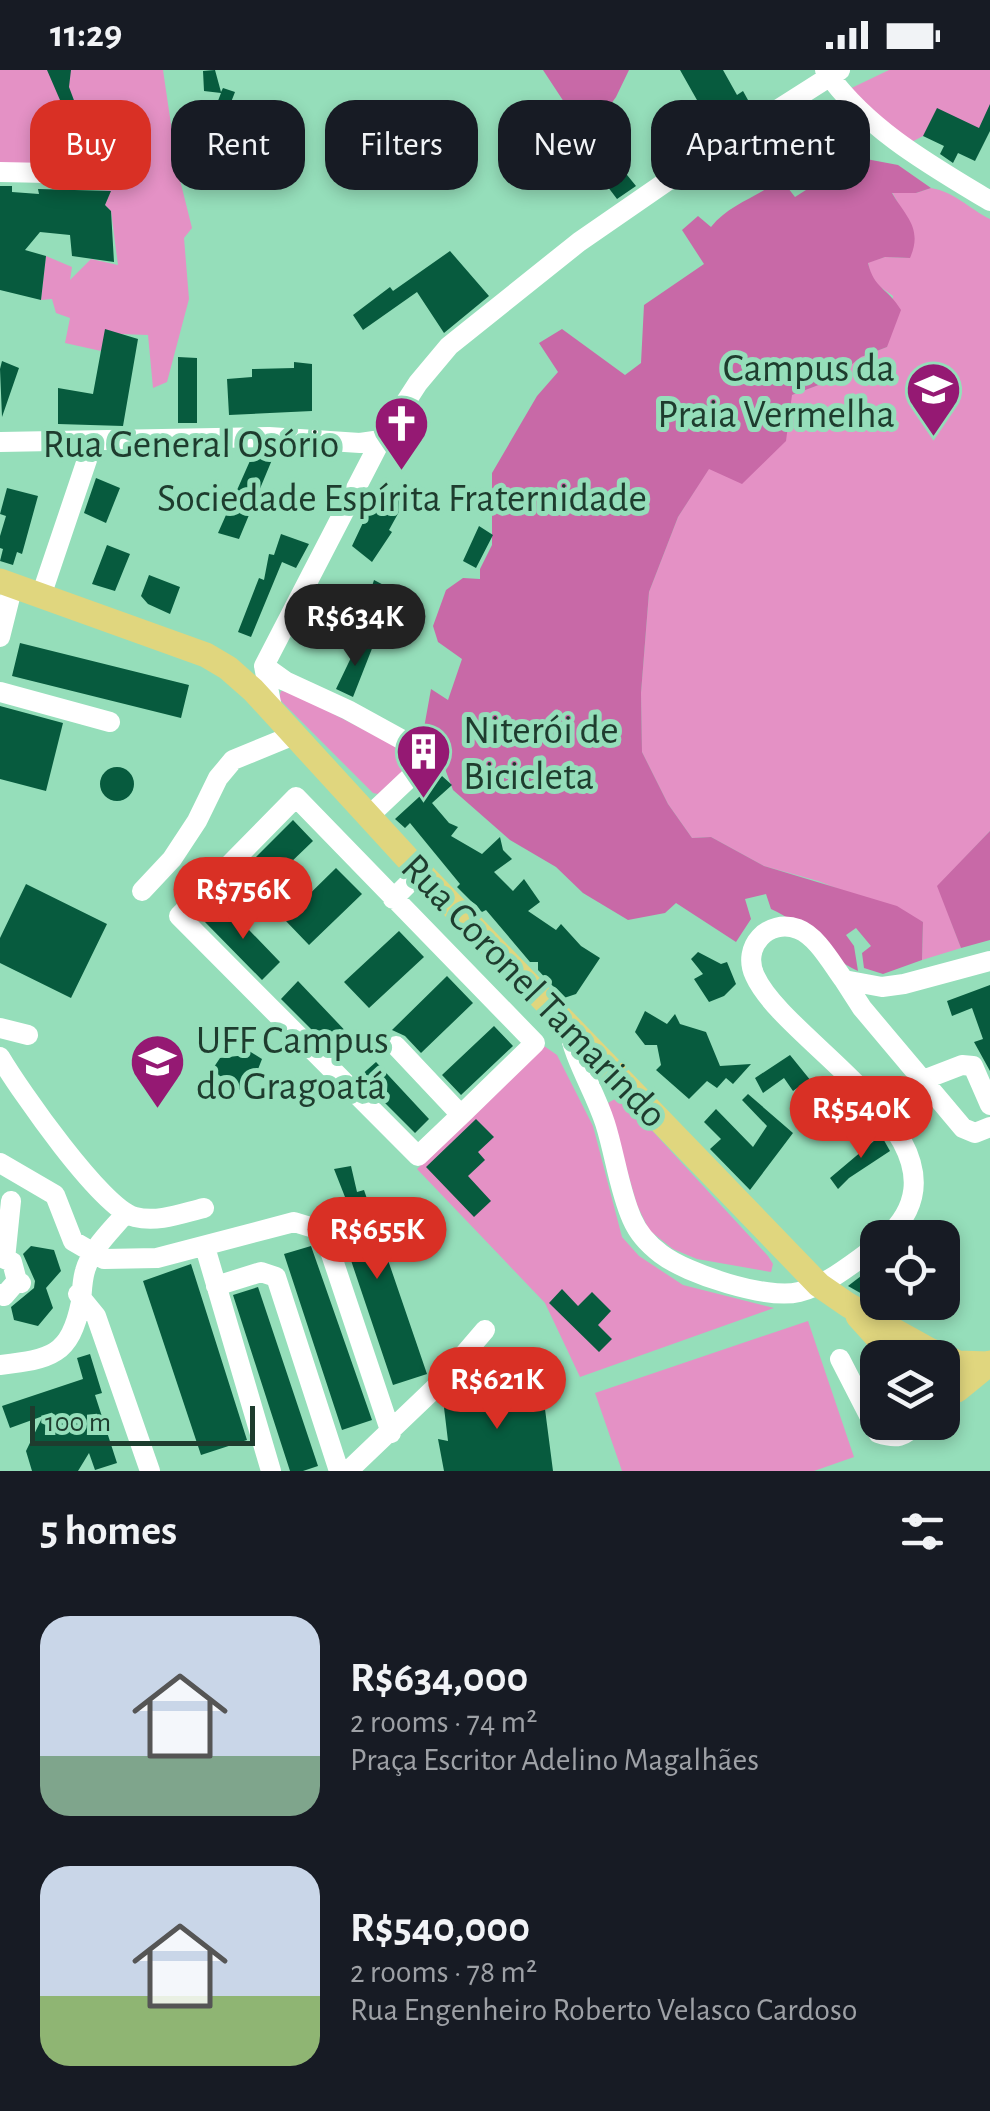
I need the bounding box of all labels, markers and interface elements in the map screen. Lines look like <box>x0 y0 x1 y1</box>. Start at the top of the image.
text: 11:29 <box>50 16 122 54</box>
chip: Buy <box>30 100 151 190</box>
chip: Rent <box>171 100 305 190</box>
chip: Filters <box>325 100 478 190</box>
chip: New <box>498 100 631 190</box>
chip: Apartment <box>651 100 870 190</box>
place label: Campus da Praia Vermelha <box>657 349 895 435</box>
school or university icon: Campus da Praia Vermelha <box>904 360 964 439</box>
church icon: Sociedade Espírita Fraternidade <box>372 393 432 472</box>
street label: Rua General Osório <box>43 425 339 465</box>
place label: Sociedade Espírita Fraternidade <box>157 479 647 519</box>
pin: R$634K <box>274 584 436 669</box>
text: R$634K <box>306 600 404 632</box>
place label: Niterói de Bicicleta <box>463 711 619 797</box>
building icon: Niterói de Bicicleta <box>394 722 454 801</box>
street label: Rua Coronel Tamarindo <box>393 847 674 1136</box>
pin: R$756K <box>162 857 324 942</box>
text: R$756K <box>195 873 291 905</box>
place label: UFF Campus do Gragoatá <box>196 1021 389 1107</box>
school or university icon: UFF Campus do Gragoatá <box>127 1032 187 1111</box>
pin: R$540K <box>780 1076 942 1161</box>
text: R$540K <box>812 1092 910 1124</box>
pin: R$655K <box>296 1197 458 1282</box>
text: R$655K <box>329 1213 425 1245</box>
map controls <box>860 1220 960 1440</box>
button: locate <box>860 1220 960 1320</box>
button: layers <box>860 1340 960 1440</box>
pin: R$621K <box>416 1347 578 1432</box>
text: R$621K <box>450 1363 544 1395</box>
scale bar <box>30 1401 255 1446</box>
text: 100 m <box>45 1409 111 1437</box>
icon: filters <box>895 1504 950 1559</box>
text: 5 homes <box>40 1510 177 1552</box>
icon: home <box>120 1656 240 1776</box>
text: R$634,000 <box>350 1657 528 1699</box>
text: 2 rooms · 74 m² <box>350 1706 537 1738</box>
text: Praça Escritor Adelino Magalhães <box>350 1744 759 1776</box>
icon: home <box>120 1906 240 2026</box>
text: R$540,000 <box>350 1907 530 1949</box>
text: 2 rooms · 78 m² <box>350 1956 537 1988</box>
text: Rua Engenheiro Roberto Velasco Cardoso <box>350 1994 858 2026</box>

